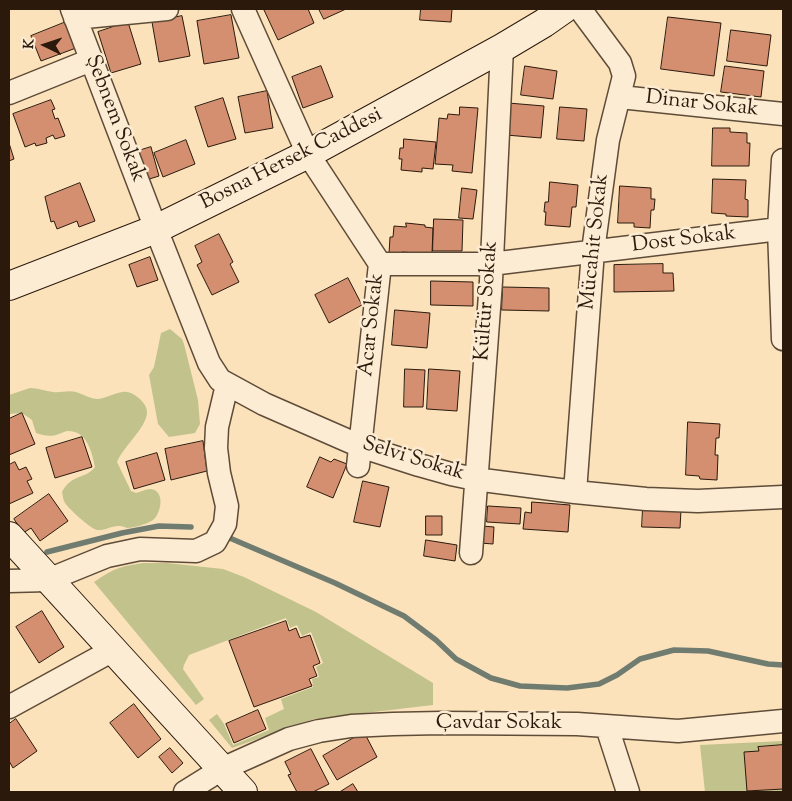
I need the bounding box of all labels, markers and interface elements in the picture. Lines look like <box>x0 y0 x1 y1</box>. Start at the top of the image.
north arrow <box>20 20 70 70</box>
text: K <box>20 38 40 50</box>
street label: Şebnem Sokak <box>78 52 150 186</box>
street label: Dinar Sokak <box>644 87 760 123</box>
street label: Bosna Hersek Caddesi <box>197 103 387 217</box>
street label: Mücahit Sokak <box>576 173 616 311</box>
street label: Dost Sokak <box>631 222 737 260</box>
street label: Kültür Sokak <box>471 240 505 362</box>
street label: Acar Sokak <box>355 272 391 378</box>
street label: Selvi Sokak <box>359 432 467 488</box>
street label: Çavdar Sokak <box>436 711 562 737</box>

